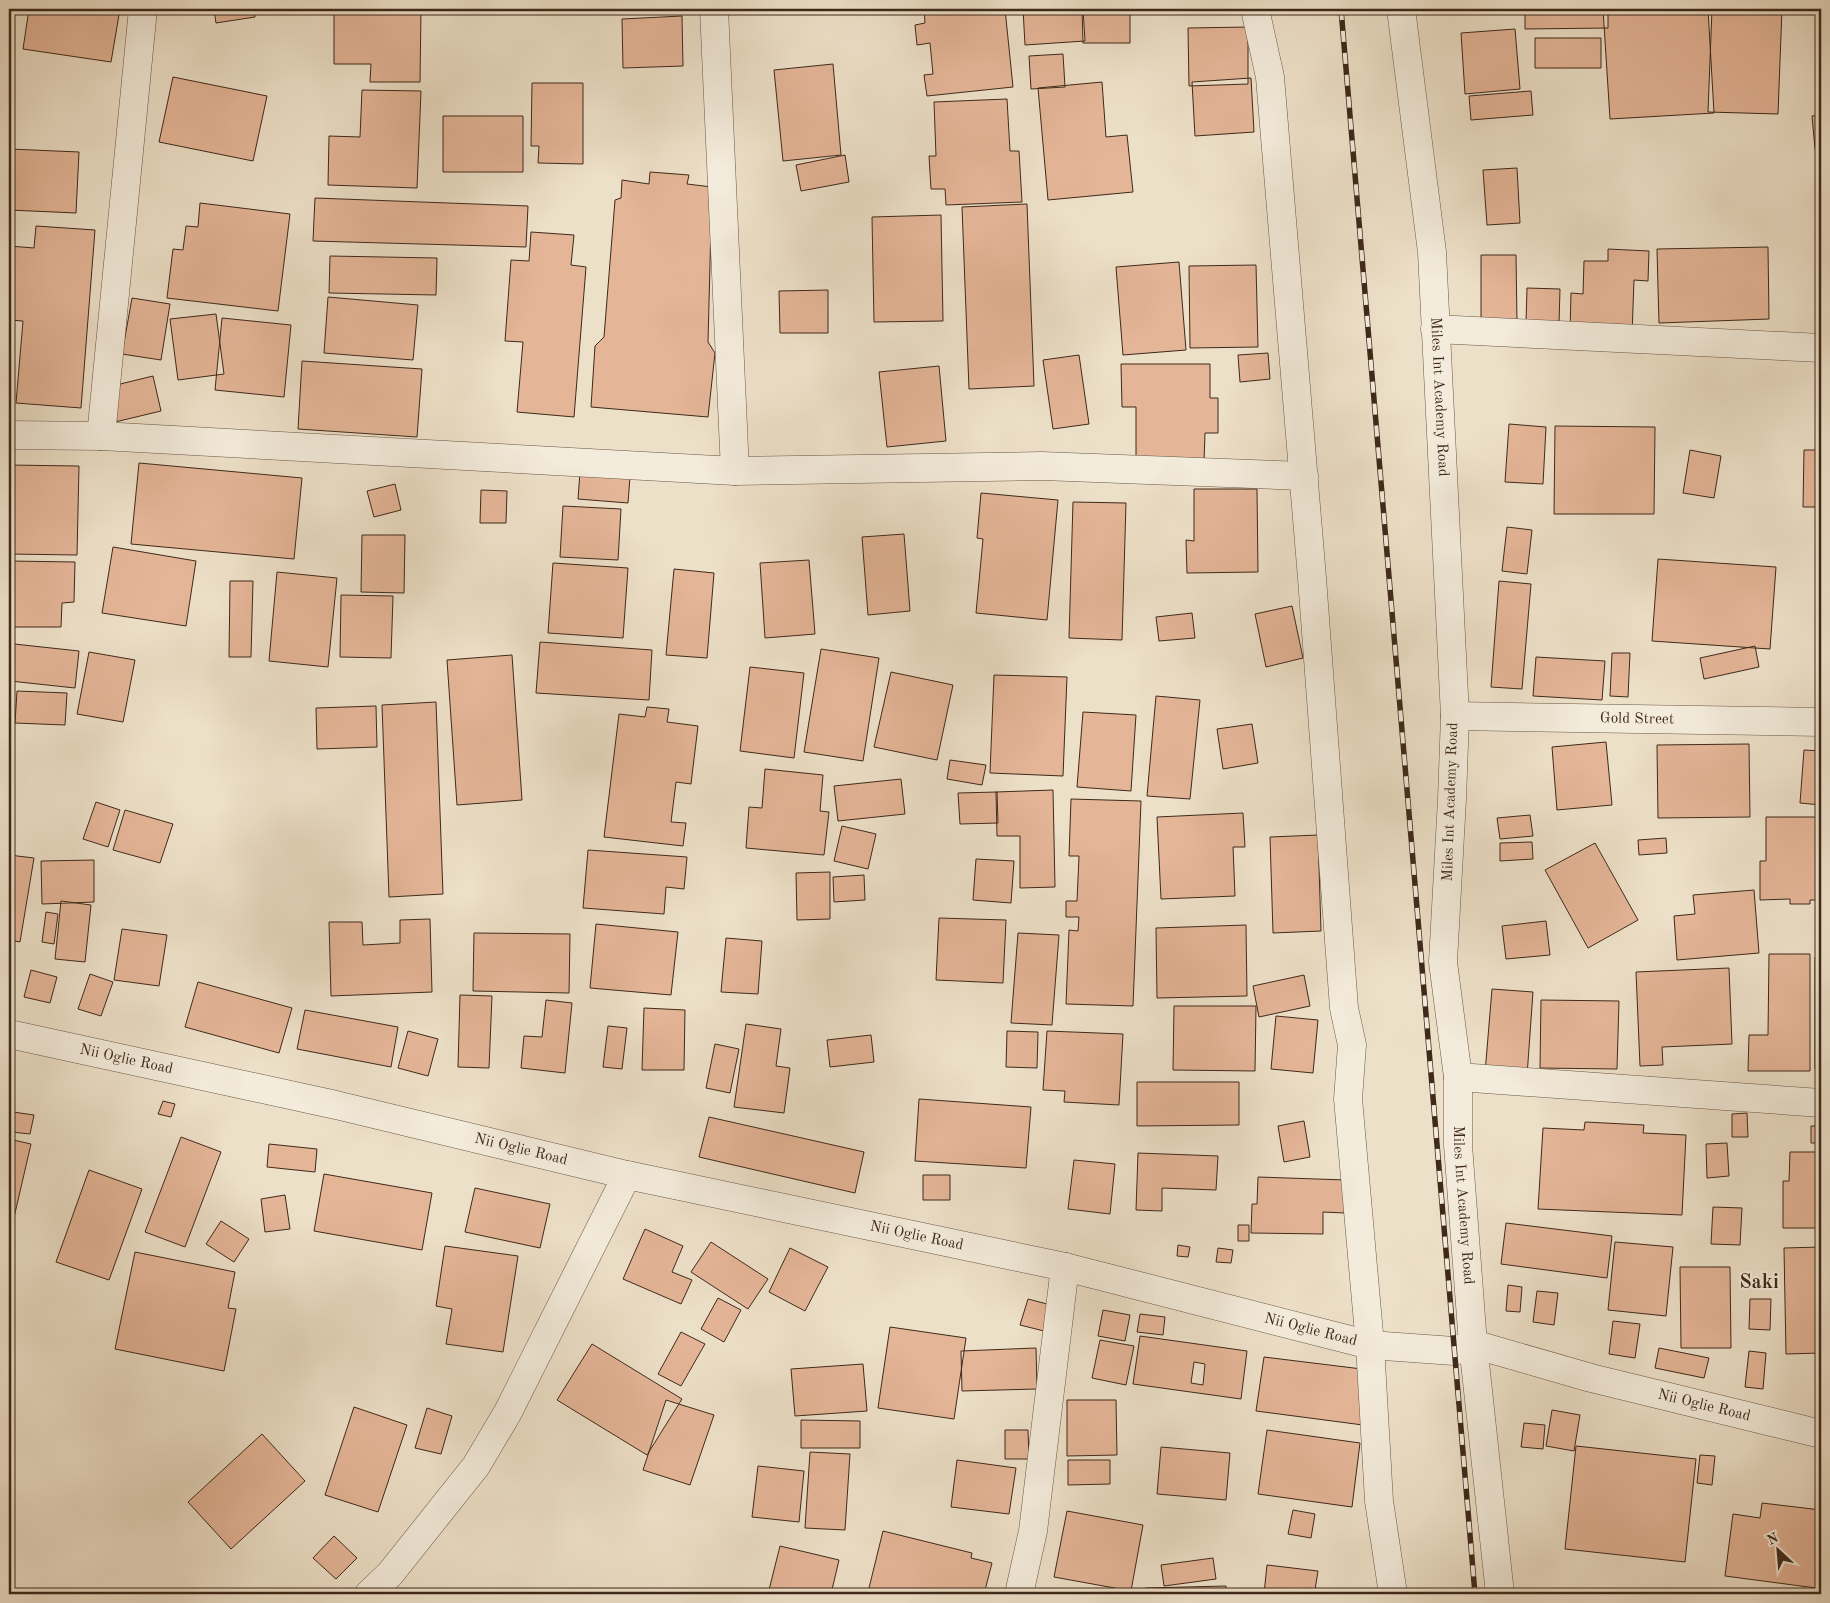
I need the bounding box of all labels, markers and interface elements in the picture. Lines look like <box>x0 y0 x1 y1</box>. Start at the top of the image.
street label: Miles Int Academy Road <box>1428 317 1451 477</box>
street label: Gold Street <box>1600 711 1674 727</box>
street label: Miles Int Academy Road <box>1441 722 1461 882</box>
street label: Nii Oglie Road <box>78 1042 175 1077</box>
street label: Miles Int Academy Road <box>1451 1125 1476 1285</box>
street label: Nii Oglie Road <box>473 1131 569 1168</box>
street label: Nii Oglie Road <box>869 1219 965 1253</box>
district label: Saki <box>1739 1273 1779 1293</box>
street label: Nii Oglie Road <box>1263 1311 1359 1349</box>
street label: Nii Oglie Road <box>1656 1387 1752 1424</box>
north arrow <box>1752 1526 1802 1576</box>
text: N <box>1765 1530 1781 1548</box>

